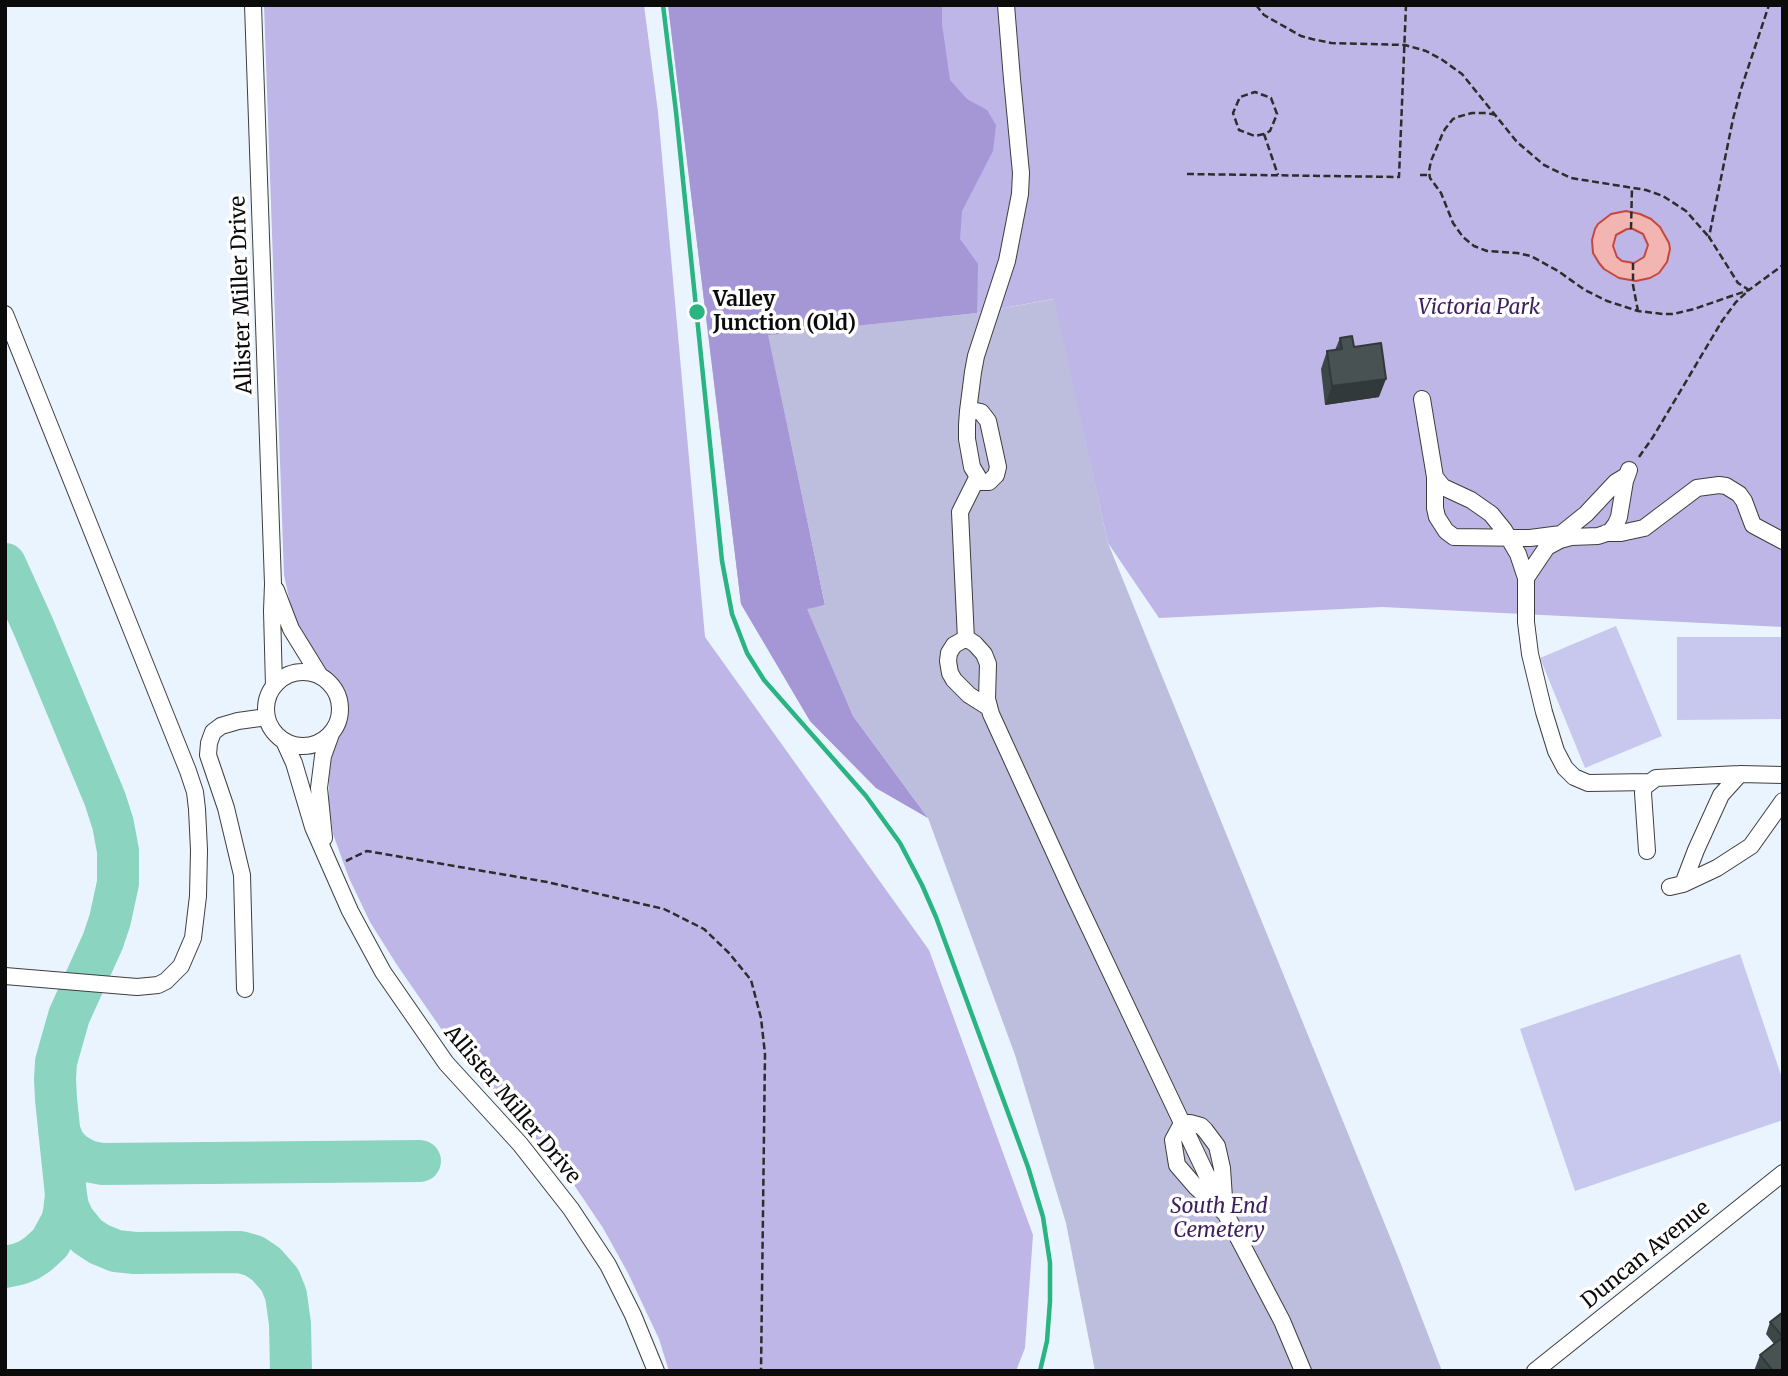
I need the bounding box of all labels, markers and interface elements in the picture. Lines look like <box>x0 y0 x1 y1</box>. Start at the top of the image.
street label: Allister Miller Drive <box>226 195 258 395</box>
place label: Valley Junction (Old) <box>713 287 856 337</box>
park label: Victoria Park <box>1418 295 1540 321</box>
marker: Valley Junction (Old) <box>687 302 707 322</box>
street label: Allister Miller Drive <box>438 1021 586 1189</box>
park label: South End Cemetery <box>1170 1194 1268 1244</box>
street label: Duncan Avenue <box>1577 1196 1715 1314</box>

